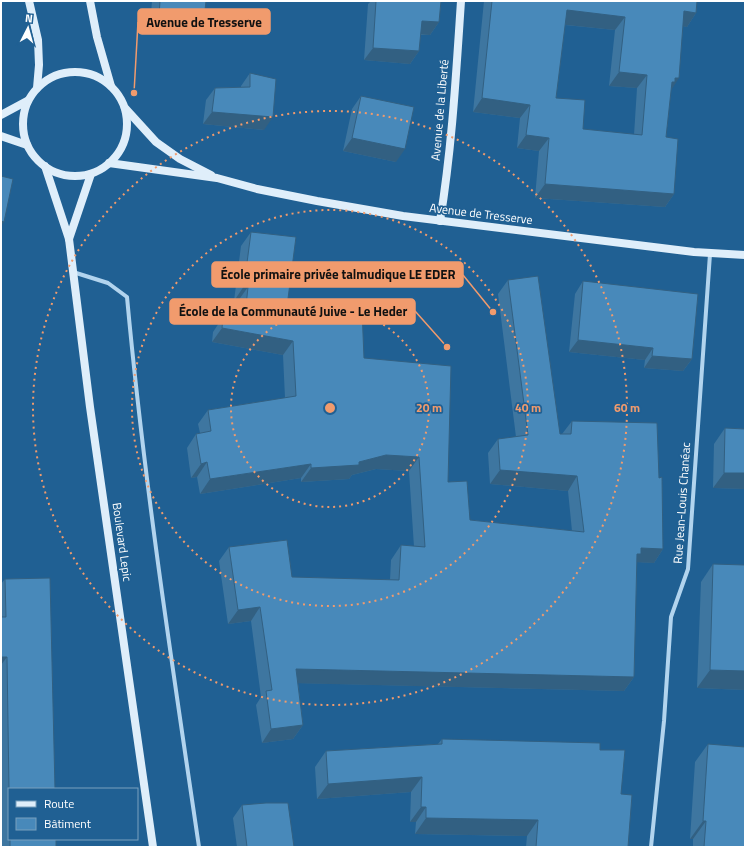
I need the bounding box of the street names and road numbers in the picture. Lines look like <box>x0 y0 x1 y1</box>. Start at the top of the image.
street label: Avenue de la Liberté <box>426 58 453 162</box>
street label: Avenue de Tresserve <box>428 198 534 229</box>
street label: Rue Jean-Louis Chanéac <box>668 442 695 564</box>
street label: Boulevard Lepic <box>108 501 137 583</box>

